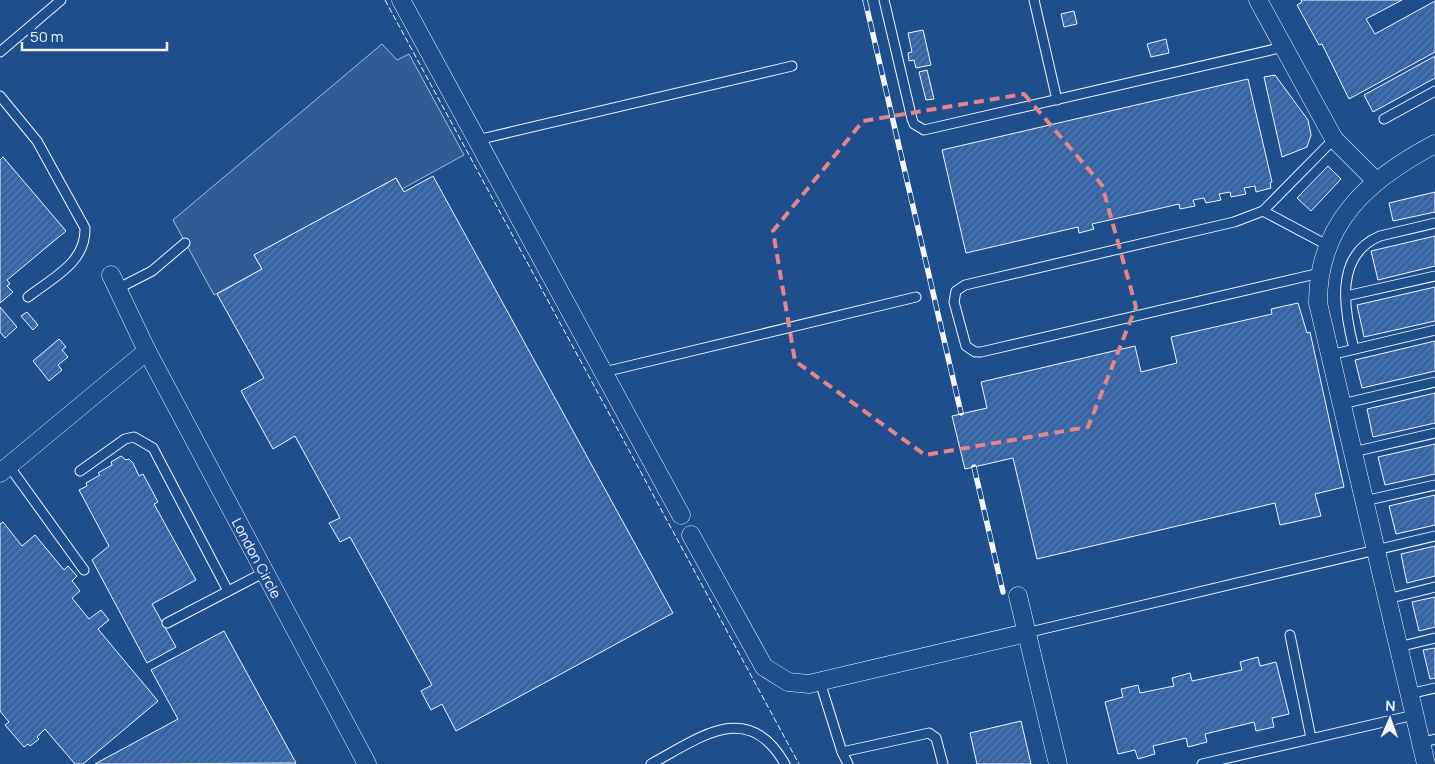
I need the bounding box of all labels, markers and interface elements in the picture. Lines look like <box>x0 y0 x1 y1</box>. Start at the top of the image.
scale bar <box>22 20 168 52</box>
text: 50 m <box>30 26 64 47</box>
street label: London Circle <box>228 514 286 602</box>
north arrow <box>1365 694 1415 744</box>
text: N <box>1385 696 1396 715</box>

